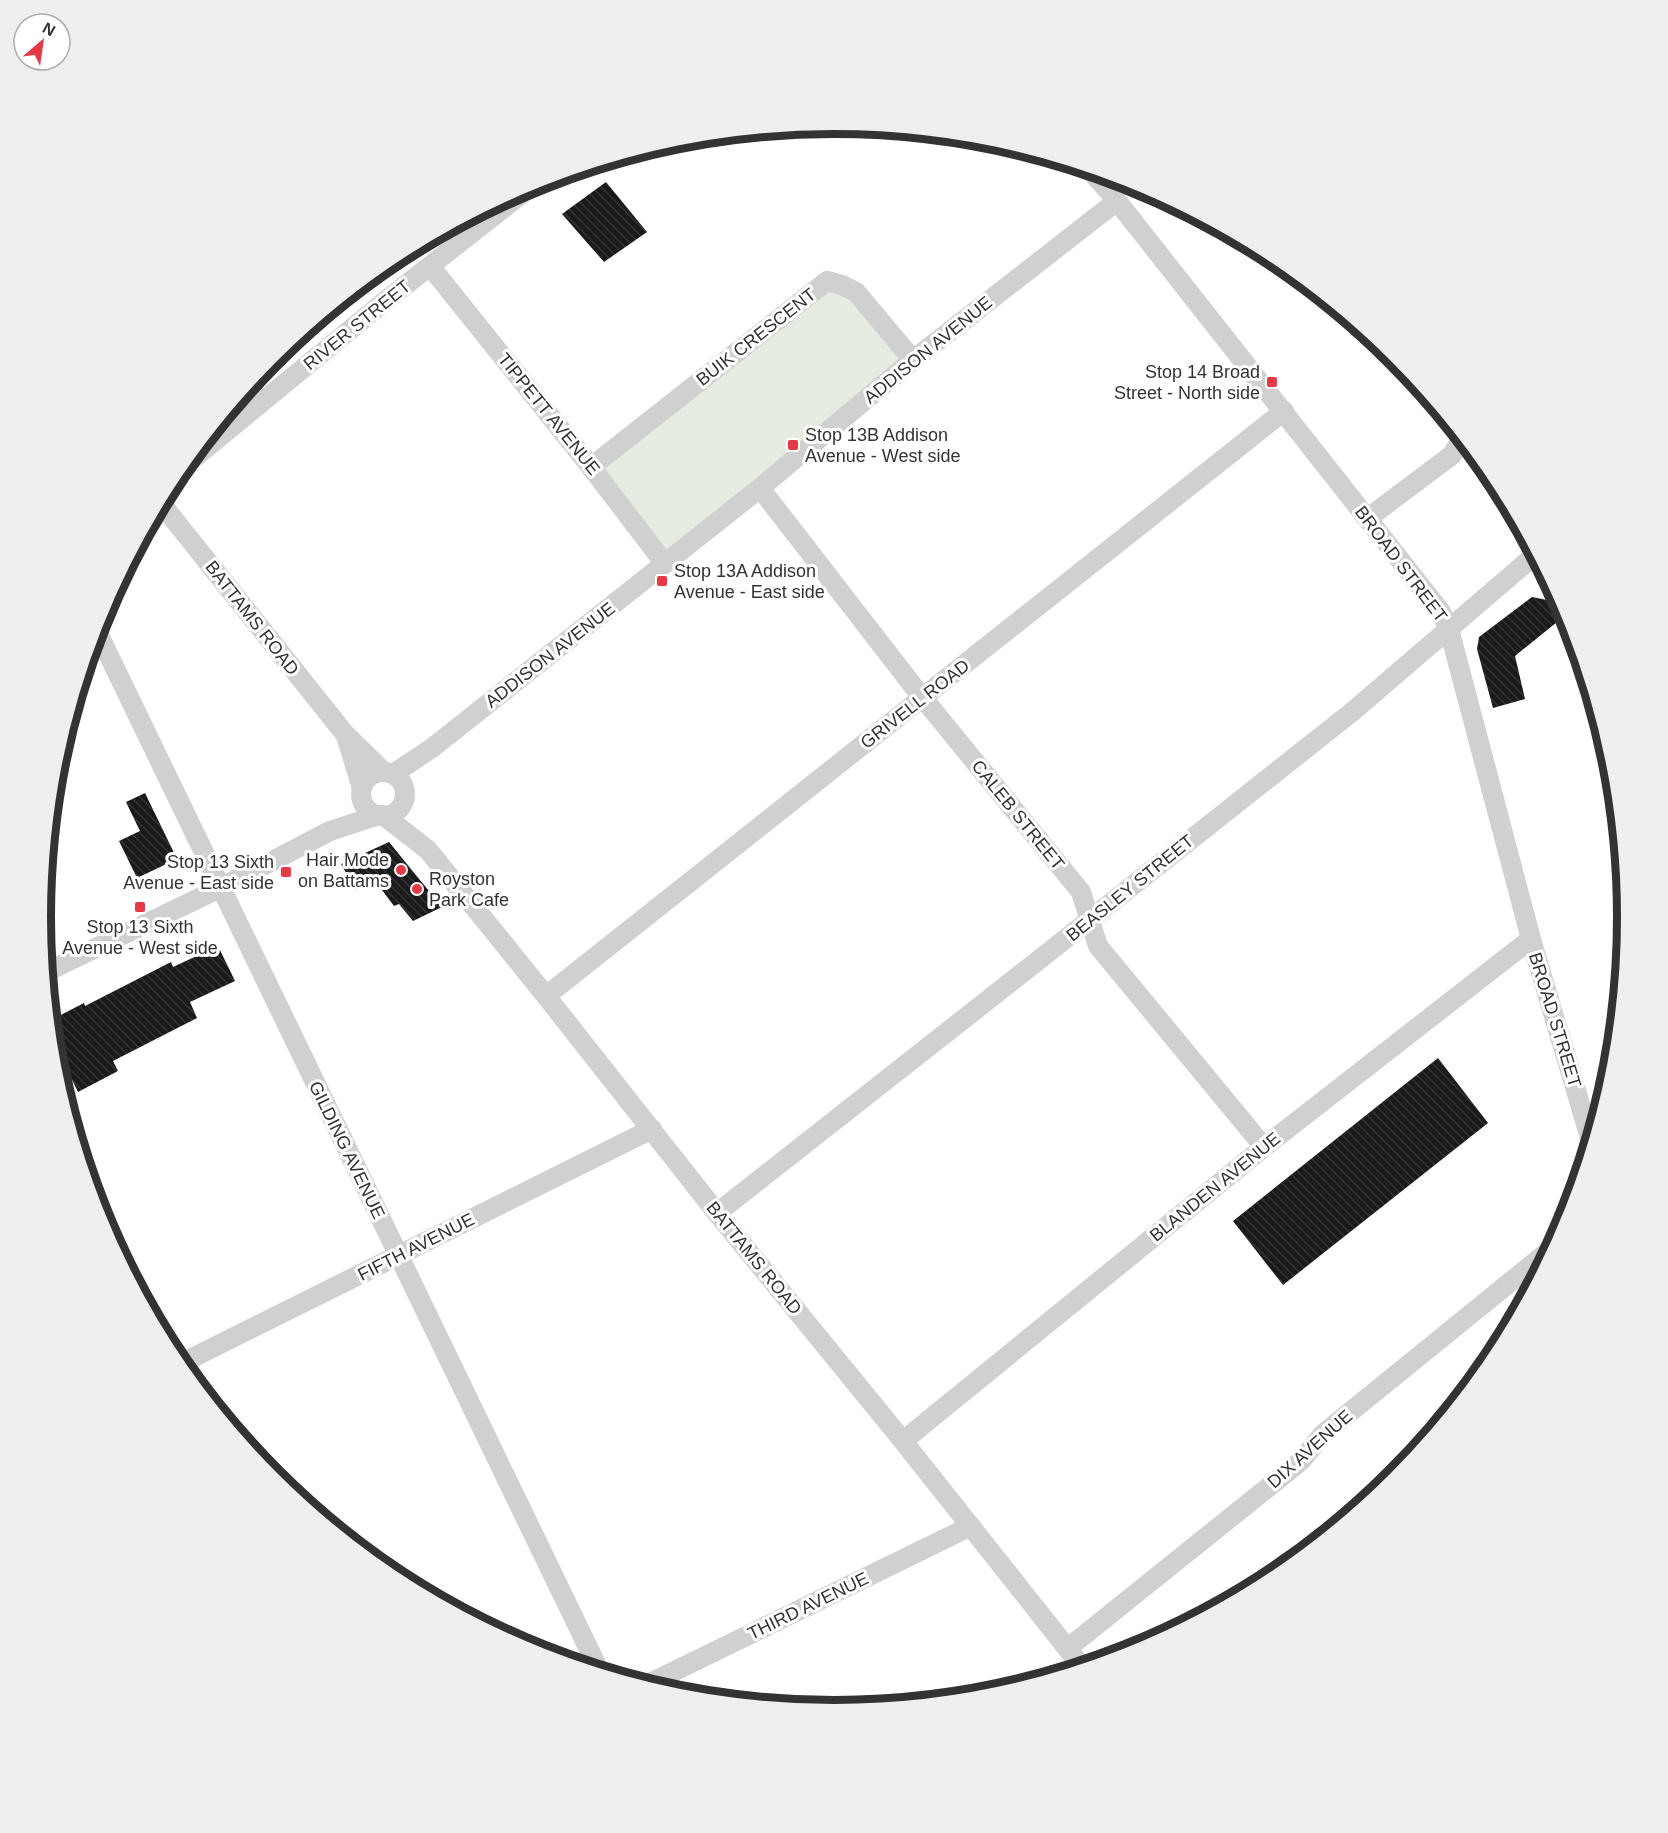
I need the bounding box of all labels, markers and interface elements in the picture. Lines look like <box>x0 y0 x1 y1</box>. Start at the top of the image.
north arrow <box>12 12 72 72</box>
text: N <box>40 19 58 40</box>
street label: RIVER STREET <box>300 276 414 374</box>
street label: BUIK CRESCENT <box>692 284 820 390</box>
street label: ADDISON AVENUE <box>860 292 996 408</box>
street label: TIPPETT AVENUE <box>494 349 604 479</box>
place label: Stop 14 Broad Street - North side <box>1114 362 1260 403</box>
marker: Stop 14 Broad Street - North side <box>1265 375 1279 389</box>
place label: Stop 13B Addison Avenue - West side <box>805 425 960 466</box>
marker: Stop 13B Addison Avenue - West side <box>786 438 800 452</box>
street label: BROAD STREET <box>1351 502 1451 626</box>
street label: BATTAMS ROAD <box>201 557 303 679</box>
place label: Stop 13A Addison Avenue - East side <box>674 561 825 602</box>
marker: Stop 13A Addison Avenue - East side <box>655 574 669 588</box>
street label: ADDISON AVENUE <box>481 598 619 712</box>
street label: GRIVELL ROAD <box>857 655 973 753</box>
street label: CALEB STREET <box>968 756 1068 874</box>
street label: BEASLEY STREET <box>1062 831 1198 945</box>
place label: Hair Mode on Battams <box>298 850 389 891</box>
place label: Stop 13 Sixth Avenue - East side <box>123 852 274 893</box>
marker: Hair Mode on Battams <box>394 863 408 877</box>
marker: Stop 13 Sixth Avenue - East side <box>279 865 293 879</box>
place label: Royston Park Cafe <box>429 869 509 910</box>
marker: Royston Park Cafe <box>410 882 424 896</box>
marker: Stop 13 Sixth Avenue - West side <box>133 900 147 914</box>
place label: Stop 13 Sixth Avenue - West side <box>62 917 218 958</box>
street label: BROAD STREET <box>1525 950 1585 1090</box>
street label: GILDING AVENUE <box>305 1078 389 1222</box>
street label: BLANDEN AVENUE <box>1146 1128 1284 1246</box>
street label: BATTAMS ROAD <box>702 1198 806 1318</box>
street label: FIFTH AVENUE <box>355 1209 477 1285</box>
street label: DIX AVENUE <box>1264 1406 1356 1492</box>
street label: THIRD AVENUE <box>744 1568 872 1644</box>

